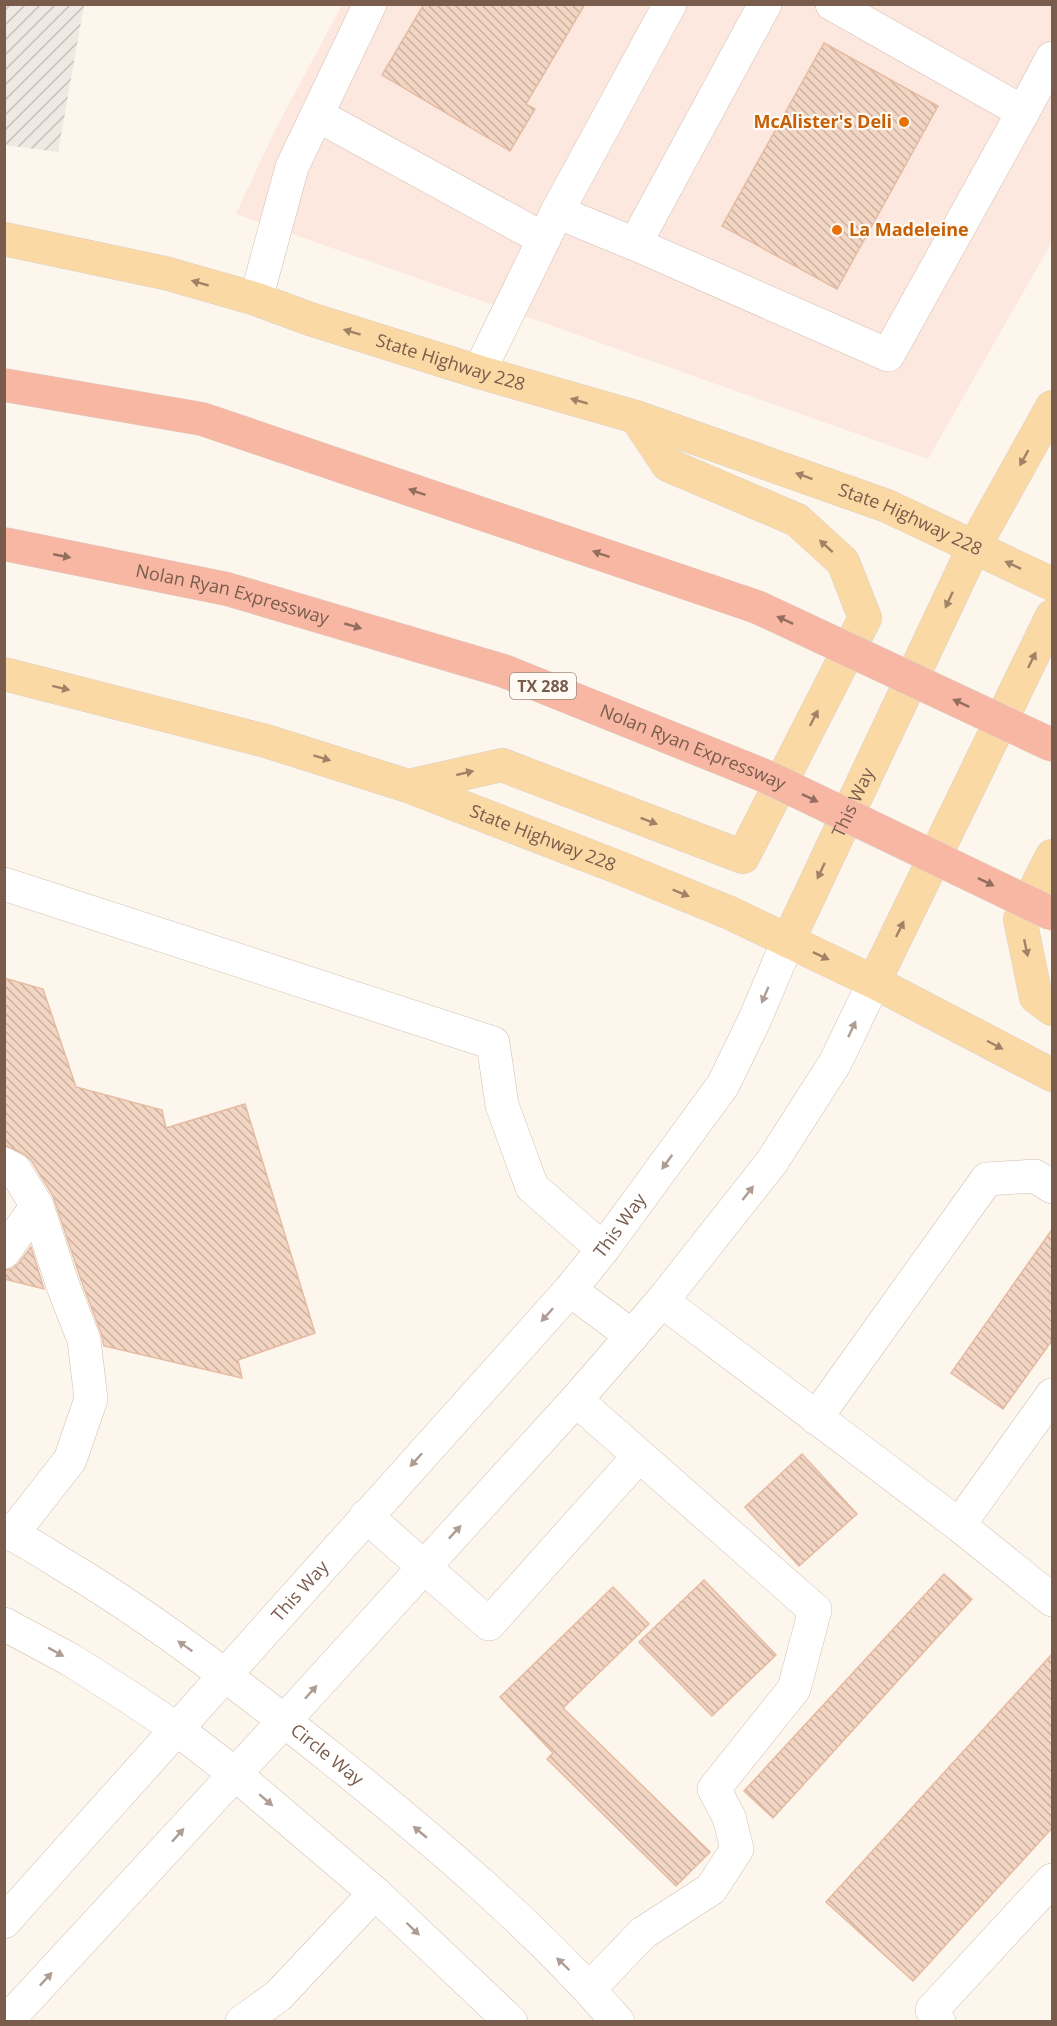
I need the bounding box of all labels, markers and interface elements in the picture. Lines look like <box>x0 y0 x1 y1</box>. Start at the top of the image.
place label: McAlister's Deli <box>753 109 892 133</box>
marker: McAlister's Deli <box>897 115 911 129</box>
place label: La Madeleine <box>849 217 969 241</box>
marker: La Madeleine <box>830 223 844 237</box>
one-way arrow <box>191 278 209 287</box>
one-way arrow <box>343 327 361 336</box>
street label: State Highway 228 <box>373 327 528 396</box>
one-way arrow <box>570 395 588 405</box>
one-way arrow <box>1019 450 1029 467</box>
one-way arrow <box>795 471 813 481</box>
street label: State Highway 228 <box>835 477 986 560</box>
one-way arrow <box>408 487 426 496</box>
one-way arrow <box>819 540 834 553</box>
one-way arrow <box>592 549 610 559</box>
one-way arrow <box>53 552 72 561</box>
street label: Nolan Ryan Expressway <box>134 558 333 630</box>
one-way arrow <box>1005 561 1022 570</box>
one-way arrow <box>945 592 954 609</box>
one-way arrow <box>776 616 793 625</box>
one-way arrow <box>344 622 362 631</box>
one-way arrow <box>1027 651 1036 668</box>
road number: TX 288 <box>510 673 576 699</box>
one-way arrow <box>52 684 70 694</box>
street label: Nolan Ryan Expressway <box>597 698 791 796</box>
one-way arrow <box>953 698 970 707</box>
one-way arrow <box>809 709 819 726</box>
one-way arrow <box>313 754 331 764</box>
street label: This Way <box>826 763 880 841</box>
one-way arrow <box>456 768 475 777</box>
one-way arrow <box>802 793 819 802</box>
street label: State Highway 228 <box>467 798 620 876</box>
one-way arrow <box>640 816 658 826</box>
one-way arrow <box>816 863 825 880</box>
one-way arrow <box>978 878 995 887</box>
one-way arrow <box>673 888 691 898</box>
one-way arrow <box>894 920 904 938</box>
one-way arrow <box>1022 939 1031 958</box>
one-way arrow <box>813 952 830 961</box>
one-way arrow <box>760 986 770 1004</box>
one-way arrow <box>847 1020 856 1037</box>
one-way arrow <box>987 1040 1004 1050</box>
one-way arrow <box>661 1153 673 1169</box>
one-way arrow <box>741 1186 753 1201</box>
street label: This Way <box>588 1187 652 1262</box>
one-way arrow <box>540 1308 554 1323</box>
one-way arrow <box>410 1453 424 1467</box>
one-way arrow <box>448 1525 462 1539</box>
street label: This Way <box>266 1554 334 1626</box>
one-way arrow <box>177 1640 193 1652</box>
one-way arrow <box>48 1647 65 1657</box>
one-way arrow <box>303 1685 317 1699</box>
street label: Circle Way <box>286 1717 370 1791</box>
one-way arrow <box>258 1794 274 1807</box>
one-way arrow <box>412 1825 428 1838</box>
one-way arrow <box>171 1829 185 1843</box>
one-way arrow <box>406 1921 420 1935</box>
one-way arrow <box>557 1957 571 1971</box>
one-way arrow <box>39 1971 53 1986</box>

